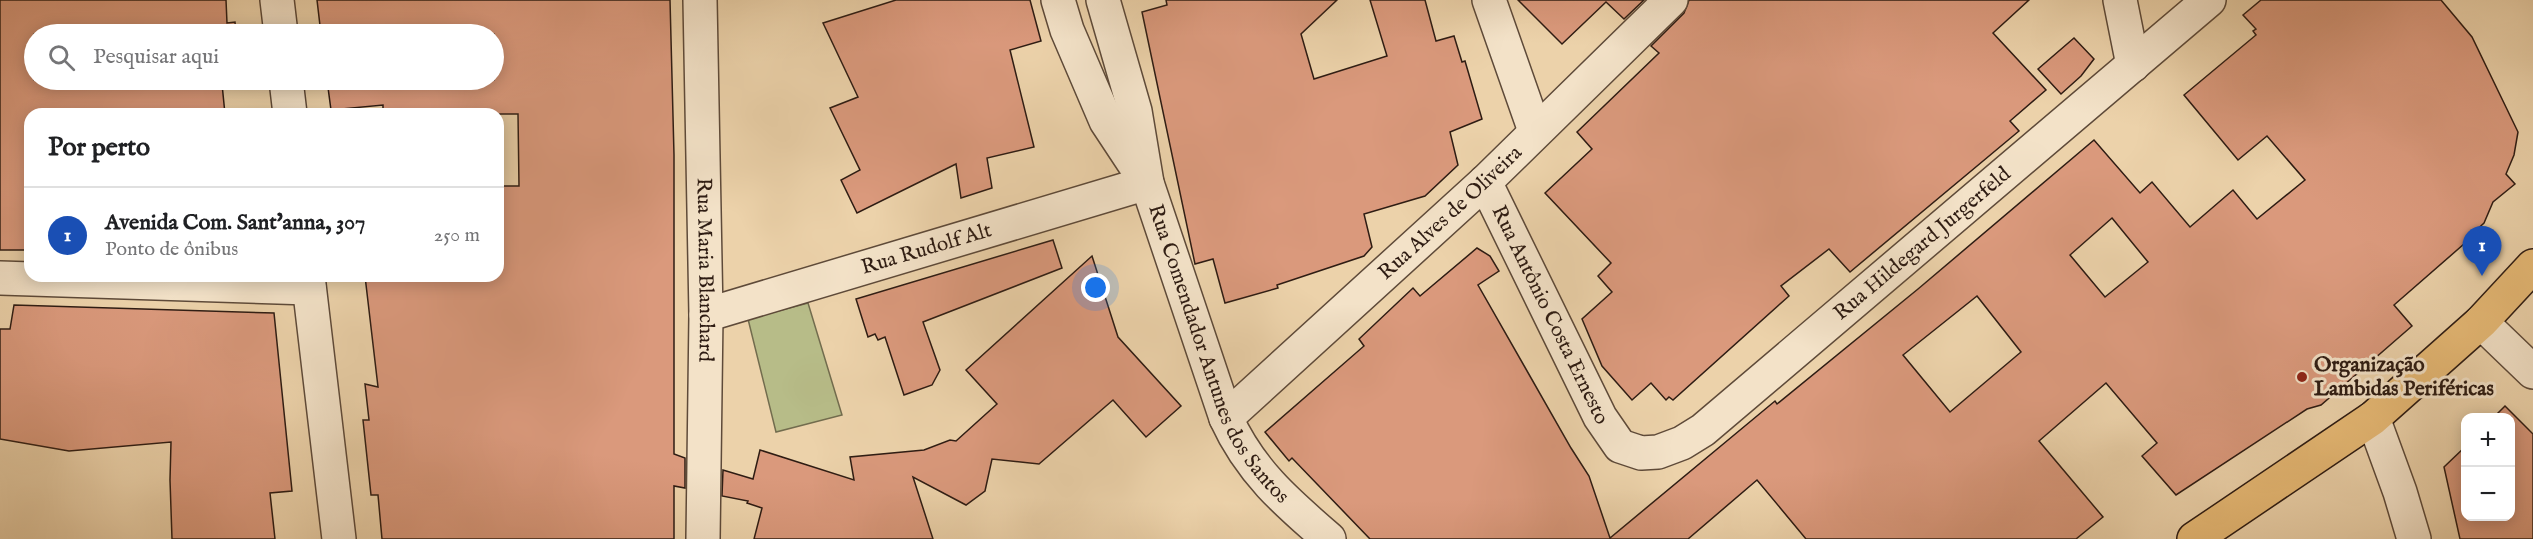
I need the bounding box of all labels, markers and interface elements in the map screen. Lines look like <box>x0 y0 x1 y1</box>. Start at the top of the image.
search box <box>24 24 504 90</box>
icon: search <box>45 41 78 74</box>
text: Pesquisar aqui <box>93 43 219 71</box>
text: Por perto <box>48 131 150 164</box>
street label: Rua Alves de Oliveira <box>1373 139 1529 286</box>
street label: Rua Hildegard Jurgerfeld <box>1828 160 2017 327</box>
street label: Rua Maria Blanchard <box>690 177 720 363</box>
street label: Rua Comendador Antunes dos Santos <box>1142 201 1295 510</box>
street label: Rua Antônio Costa Ernesto <box>1485 201 1615 430</box>
text: Avenida Com. Sant'anna, 307 <box>105 209 365 237</box>
street label: Rua Rudolf Alt <box>858 217 995 281</box>
text: 1 <box>64 223 71 248</box>
text: 250 m <box>434 223 480 248</box>
pin: 1 <box>2462 226 2502 276</box>
text: Ponto de ônibus <box>105 237 238 262</box>
your location <box>1081 273 1110 302</box>
place label: Organização Lambidas Periféricas <box>2314 352 2494 403</box>
marker: Organização Lambidas Periféricas <box>2295 370 2309 384</box>
map controls <box>2461 413 2515 521</box>
button: + <box>2461 413 2515 467</box>
button: − <box>2461 467 2515 521</box>

